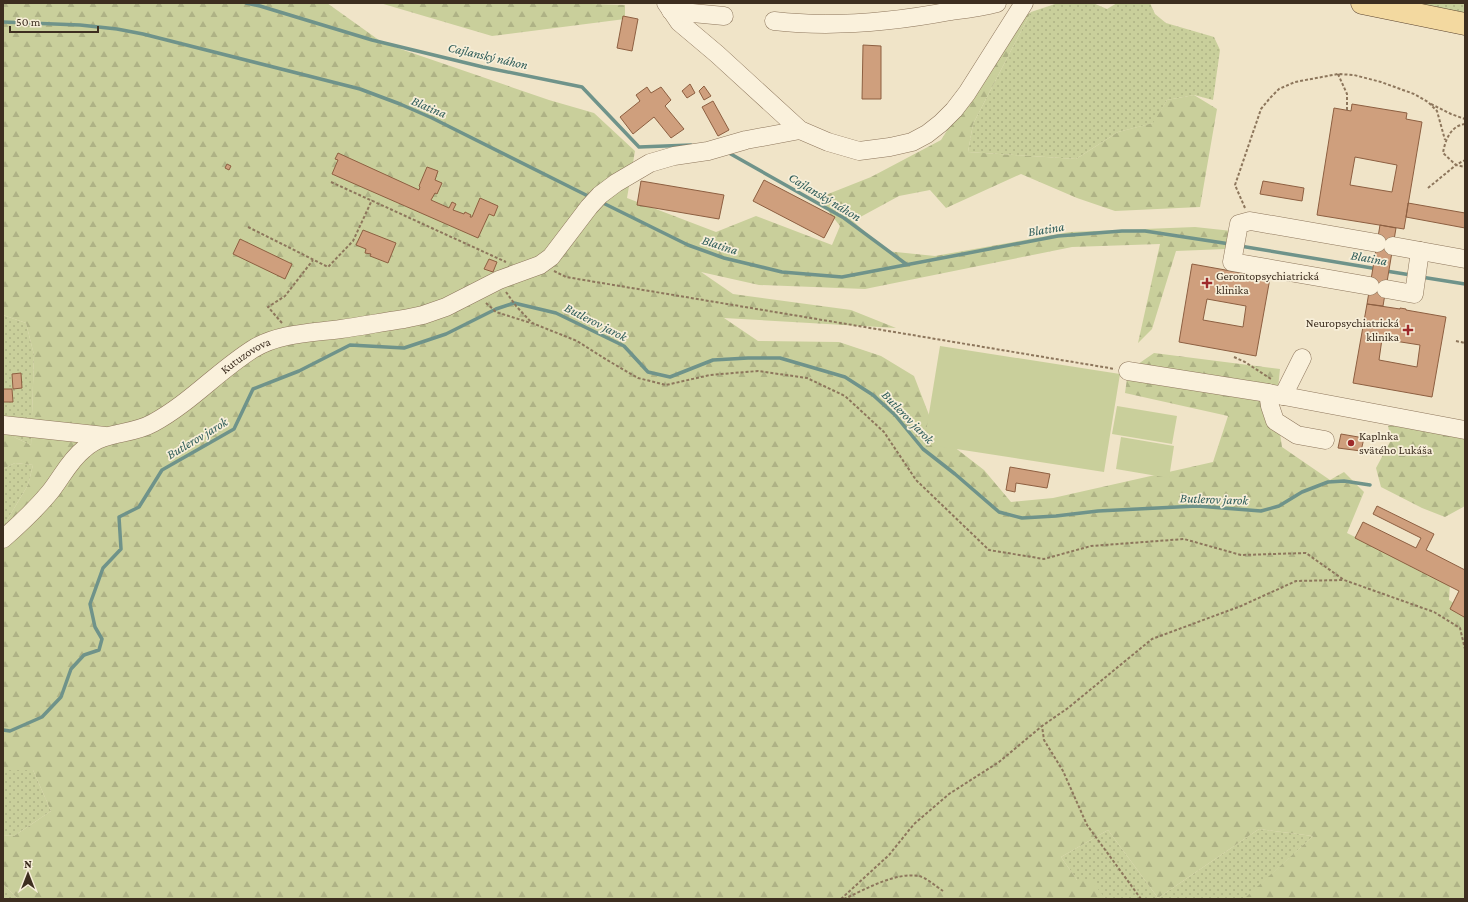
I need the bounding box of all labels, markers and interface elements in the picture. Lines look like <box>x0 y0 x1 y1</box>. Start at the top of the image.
scale bar <box>10 8 98 34</box>
text: 50 m <box>16 15 41 29</box>
water label: Cajlanský náhon <box>446 40 530 74</box>
water label: Blatina <box>409 93 449 121</box>
water label: Cajlanský náhon <box>786 170 864 225</box>
water label: Blatina <box>1027 219 1065 239</box>
water label: Blatina <box>700 232 740 258</box>
water label: Blatina <box>1350 247 1388 269</box>
place label: Gerontopsychiatrická klinika <box>1216 269 1320 297</box>
marker: Gerontopsychiatrická klinika <box>1201 277 1213 289</box>
water label: Butlerov jarok <box>562 300 631 346</box>
place label: Neuropsychiatrická klinika <box>1306 316 1399 344</box>
marker: Neuropsychiatrická klinika <box>1402 324 1414 336</box>
street label: Kutuzovova <box>218 334 273 377</box>
water label: Butlerov jarok <box>878 387 938 448</box>
water label: Butlerov jarok <box>164 413 232 463</box>
place label: Kaplnka svätého Lukáša <box>1359 429 1433 457</box>
marker: Kaplnka svätého Lukáša <box>1346 438 1356 448</box>
water label: Butlerov jarok <box>1180 490 1250 509</box>
north arrow <box>8 854 48 894</box>
text: N <box>24 858 32 870</box>

